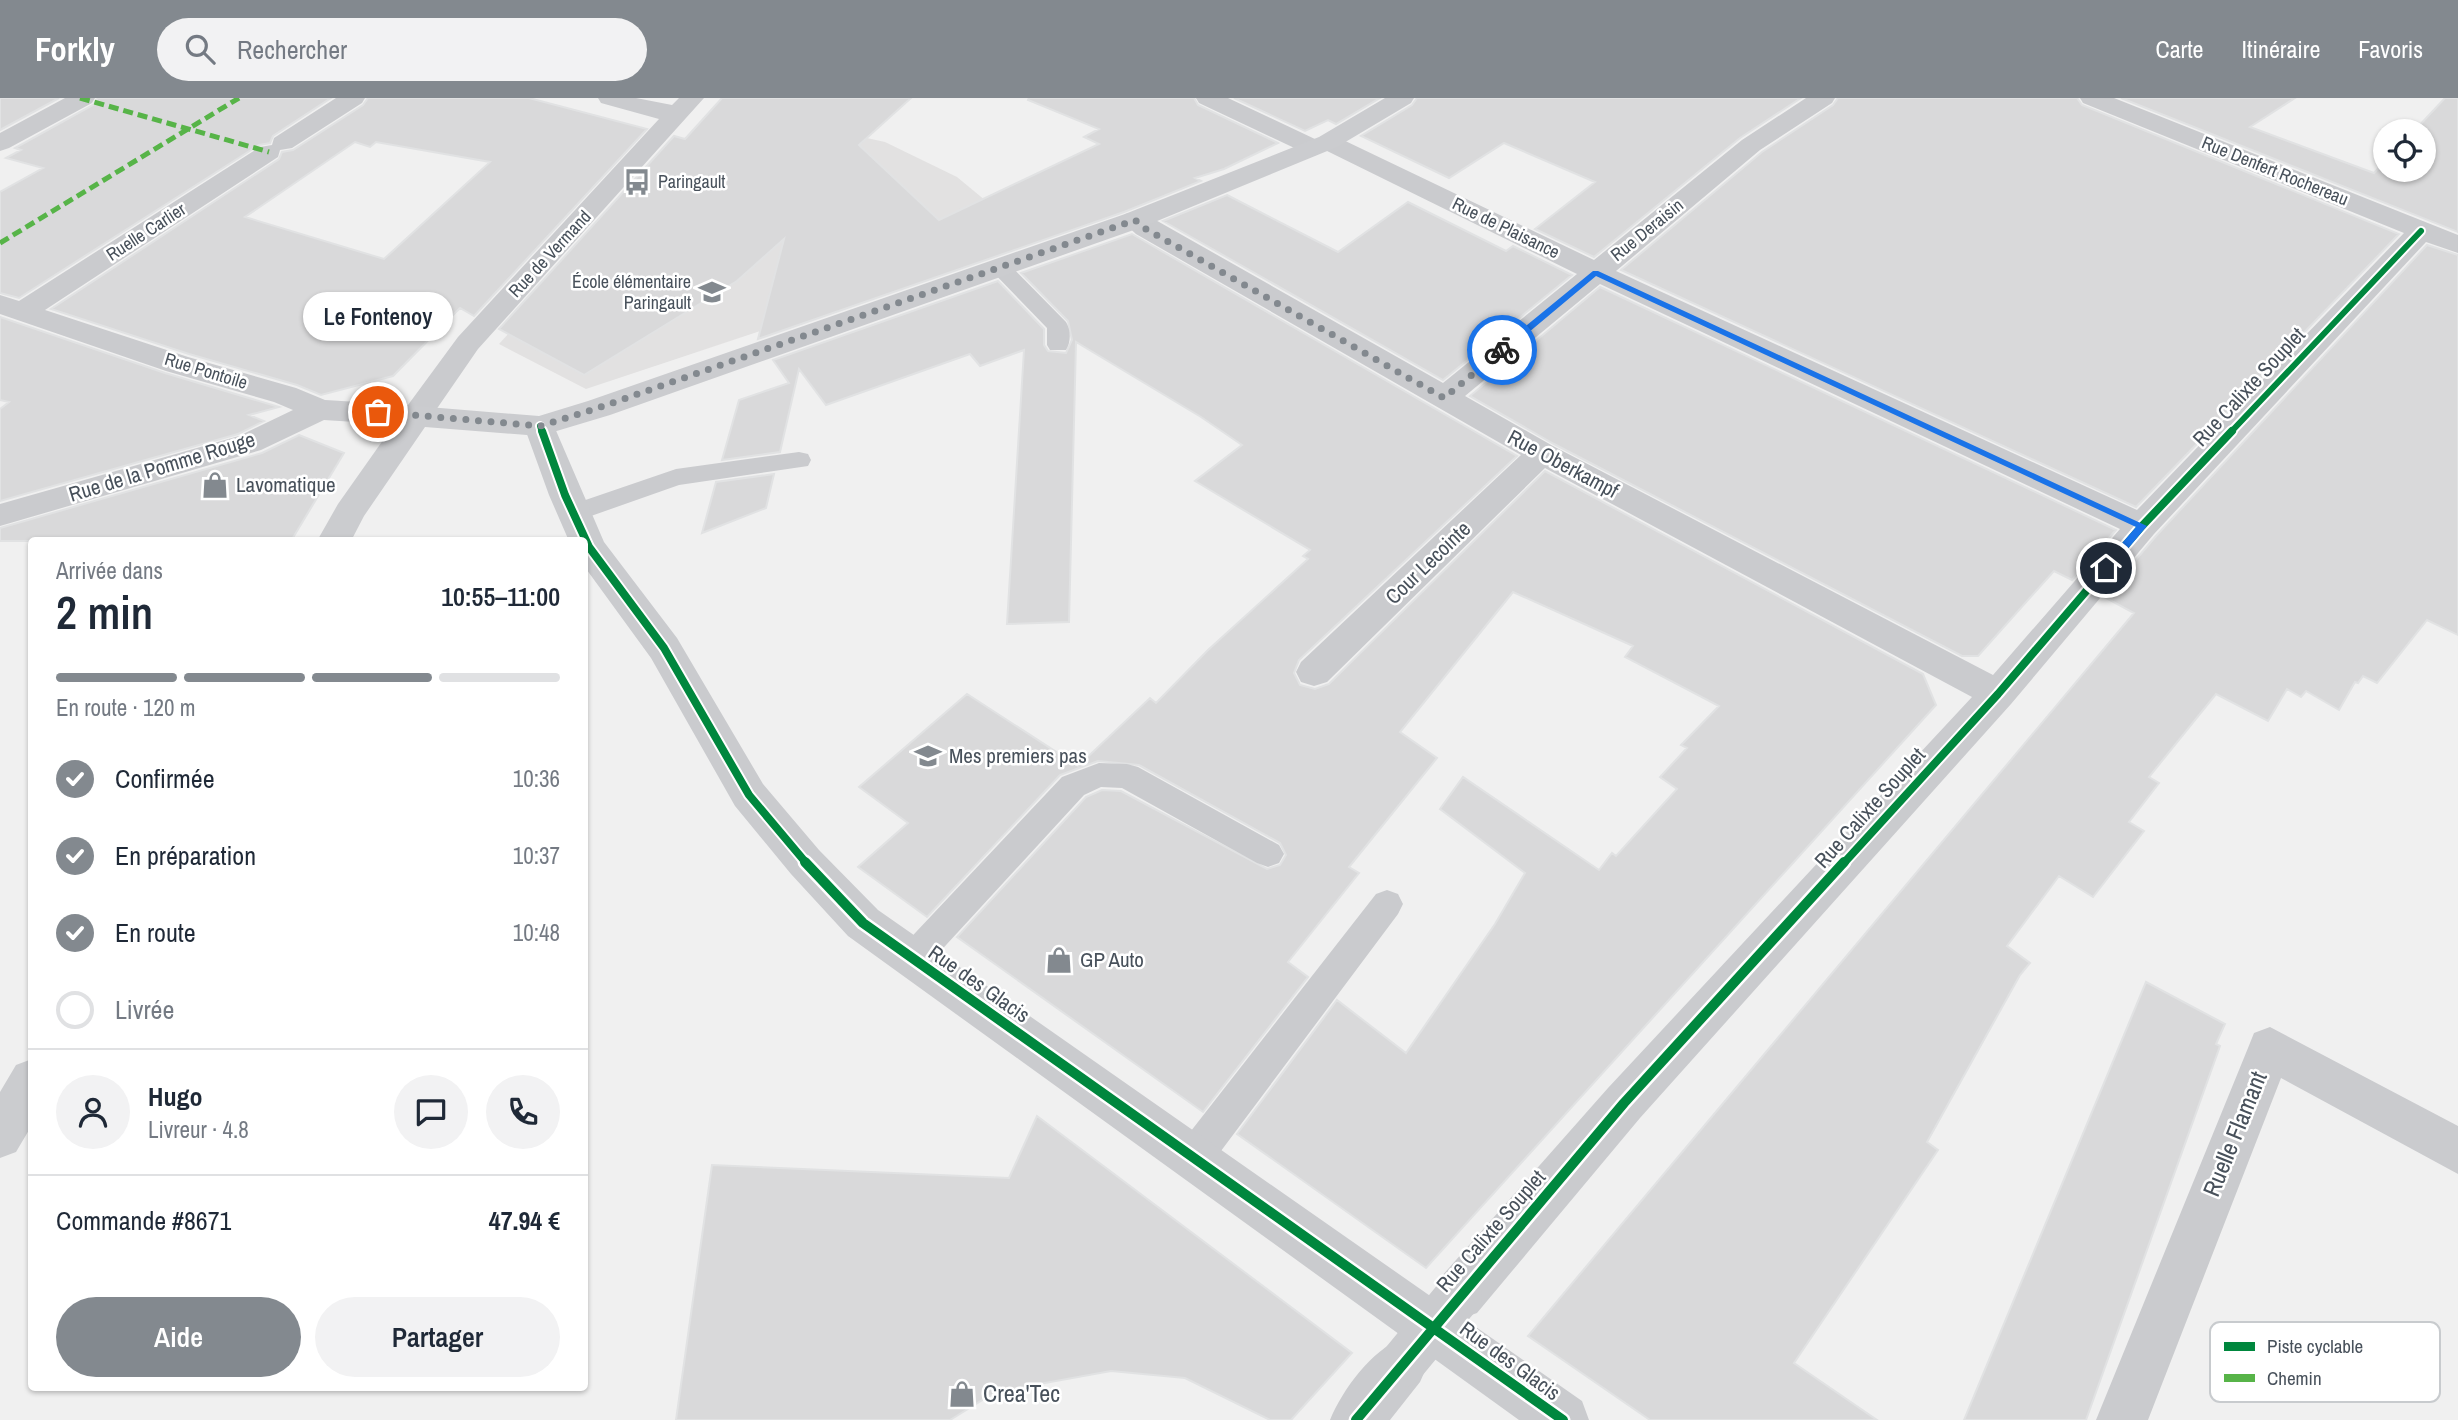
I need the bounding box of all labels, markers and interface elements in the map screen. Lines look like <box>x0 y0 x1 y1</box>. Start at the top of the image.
search box <box>157 18 647 81</box>
text: Forkly <box>35 27 115 71</box>
icon: search <box>181 30 219 68</box>
text: Rechercher <box>237 32 347 67</box>
text: Carte <box>2155 33 2204 65</box>
text: Itinéraire <box>2242 33 2320 65</box>
text: Favoris <box>2358 33 2423 65</box>
map controls <box>2373 119 2436 182</box>
button: locate <box>2373 119 2436 182</box>
street label: Rue Denfert Rochereau <box>2198 130 2352 211</box>
bus stop icon: Paringault <box>622 167 652 197</box>
place label: Paringault <box>658 169 725 194</box>
street label: Rue de Plaisance <box>1448 191 1564 264</box>
street label: Rue Deraisin <box>1605 193 1688 267</box>
street label: Ruelle Carlier <box>101 196 190 267</box>
street label: Rue de Vermand <box>503 205 597 303</box>
place label: École élémentaire Paringault <box>572 269 691 315</box>
school or university icon: École élémentaire Paringault <box>697 277 727 307</box>
callout: Le Fontenoy <box>303 293 453 342</box>
text: Le Fontenoy <box>324 301 432 332</box>
courier <box>1467 315 1537 385</box>
street label: Rue Calixte Souplet <box>2186 321 2312 453</box>
icon: bike <box>1483 331 1521 369</box>
street label: Rue Pontoile <box>162 346 251 395</box>
pin <box>348 382 408 442</box>
icon: bag <box>359 393 397 431</box>
street label: Rue Oberkampf <box>1503 422 1624 505</box>
street label: Rue de la Pomme Rouge <box>65 424 259 509</box>
shop icon: Lavomatique <box>200 470 230 500</box>
place label: Lavomatique <box>236 470 336 499</box>
street label: Cour Lecointe <box>1379 515 1477 611</box>
pin <box>2076 538 2136 598</box>
icon: home <box>2087 549 2125 587</box>
text: Arrivée dans <box>56 555 163 586</box>
text: 10:55–11:00 <box>441 579 560 614</box>
text: 2 min <box>56 581 153 643</box>
text: En route · 120 m <box>56 692 195 723</box>
school or university icon: Mes premiers pas <box>913 741 943 771</box>
place label: Mes premiers pas <box>949 741 1087 770</box>
street label: Rue Calixte Souplet <box>1808 741 1932 874</box>
icon: check <box>56 760 94 798</box>
text: Confirmée <box>115 761 215 796</box>
text: 10:36 <box>513 763 560 794</box>
icon: check <box>56 837 94 875</box>
text: En préparation <box>115 838 256 873</box>
text: 10:37 <box>513 840 560 871</box>
icon: check <box>56 914 94 952</box>
text: En route <box>115 915 196 950</box>
text: 10:48 <box>513 917 560 948</box>
street label: Rue des Glacis <box>923 938 1036 1029</box>
shop icon: GP Auto <box>1044 945 1074 975</box>
place label: GP Auto <box>1080 945 1144 974</box>
text: Livrée <box>115 992 174 1027</box>
street label: Ruelle Flamant <box>2194 1066 2274 1201</box>
button: person <box>56 1075 130 1149</box>
button: chat <box>394 1075 468 1149</box>
button: phone <box>486 1075 560 1149</box>
text: Hugo <box>148 1079 202 1114</box>
text: Livreur · 4.8 <box>148 1114 249 1145</box>
street label: Rue Calixte Souplet <box>1429 1163 1552 1298</box>
text: Commande #8671 <box>56 1203 231 1238</box>
text: 47.94 € <box>489 1203 560 1238</box>
button: Aide <box>56 1297 301 1377</box>
button: Partager <box>315 1297 560 1377</box>
street label: Rue des Glacis <box>1454 1314 1566 1407</box>
legend <box>2210 1322 2440 1402</box>
text: Piste cyclable <box>2267 1333 2363 1359</box>
text: Chemin <box>2267 1365 2322 1391</box>
place label: Crea'Tec <box>983 1377 1060 1409</box>
shop icon: Crea'Tec <box>947 1379 977 1409</box>

